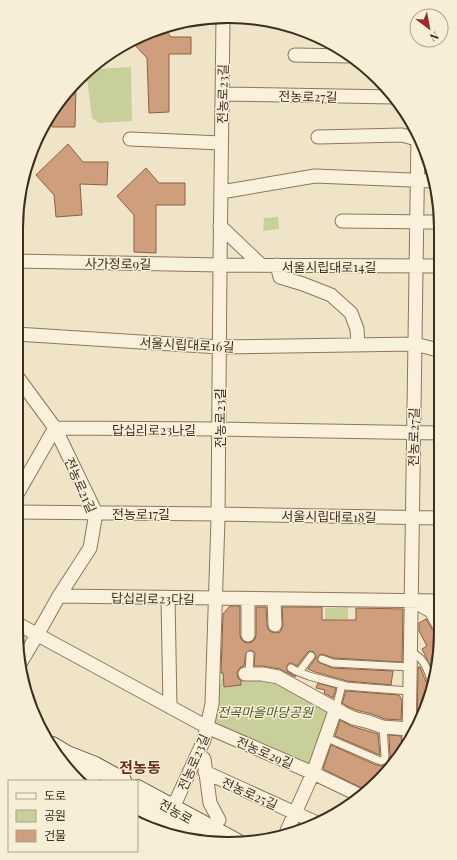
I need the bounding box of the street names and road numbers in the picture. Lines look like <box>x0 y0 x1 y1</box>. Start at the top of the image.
street label: 전농로23길 <box>213 64 231 124</box>
street label: 전농로27길 <box>278 87 338 105</box>
street label: 사가정로9길 <box>85 254 151 272</box>
street label: 서울시립대로14길 <box>282 258 376 275</box>
street label: 서울시립대로16길 <box>139 333 235 355</box>
street label: 전농로23길 <box>211 388 228 448</box>
street label: 전농로27길 <box>404 407 422 467</box>
street label: 답십리로23나길 <box>112 421 196 438</box>
street label: 전농로21길 <box>61 455 101 515</box>
street label: 전농로17길 <box>112 505 170 522</box>
street label: 서울시립대로18길 <box>281 507 377 525</box>
street label: 답십리로23다길 <box>111 589 195 607</box>
street label: 전농로23길 <box>173 731 213 793</box>
street label: 전농로29길 <box>234 732 296 772</box>
street label: 전농로25길 <box>219 773 281 813</box>
street label: 전농로 <box>156 795 196 827</box>

